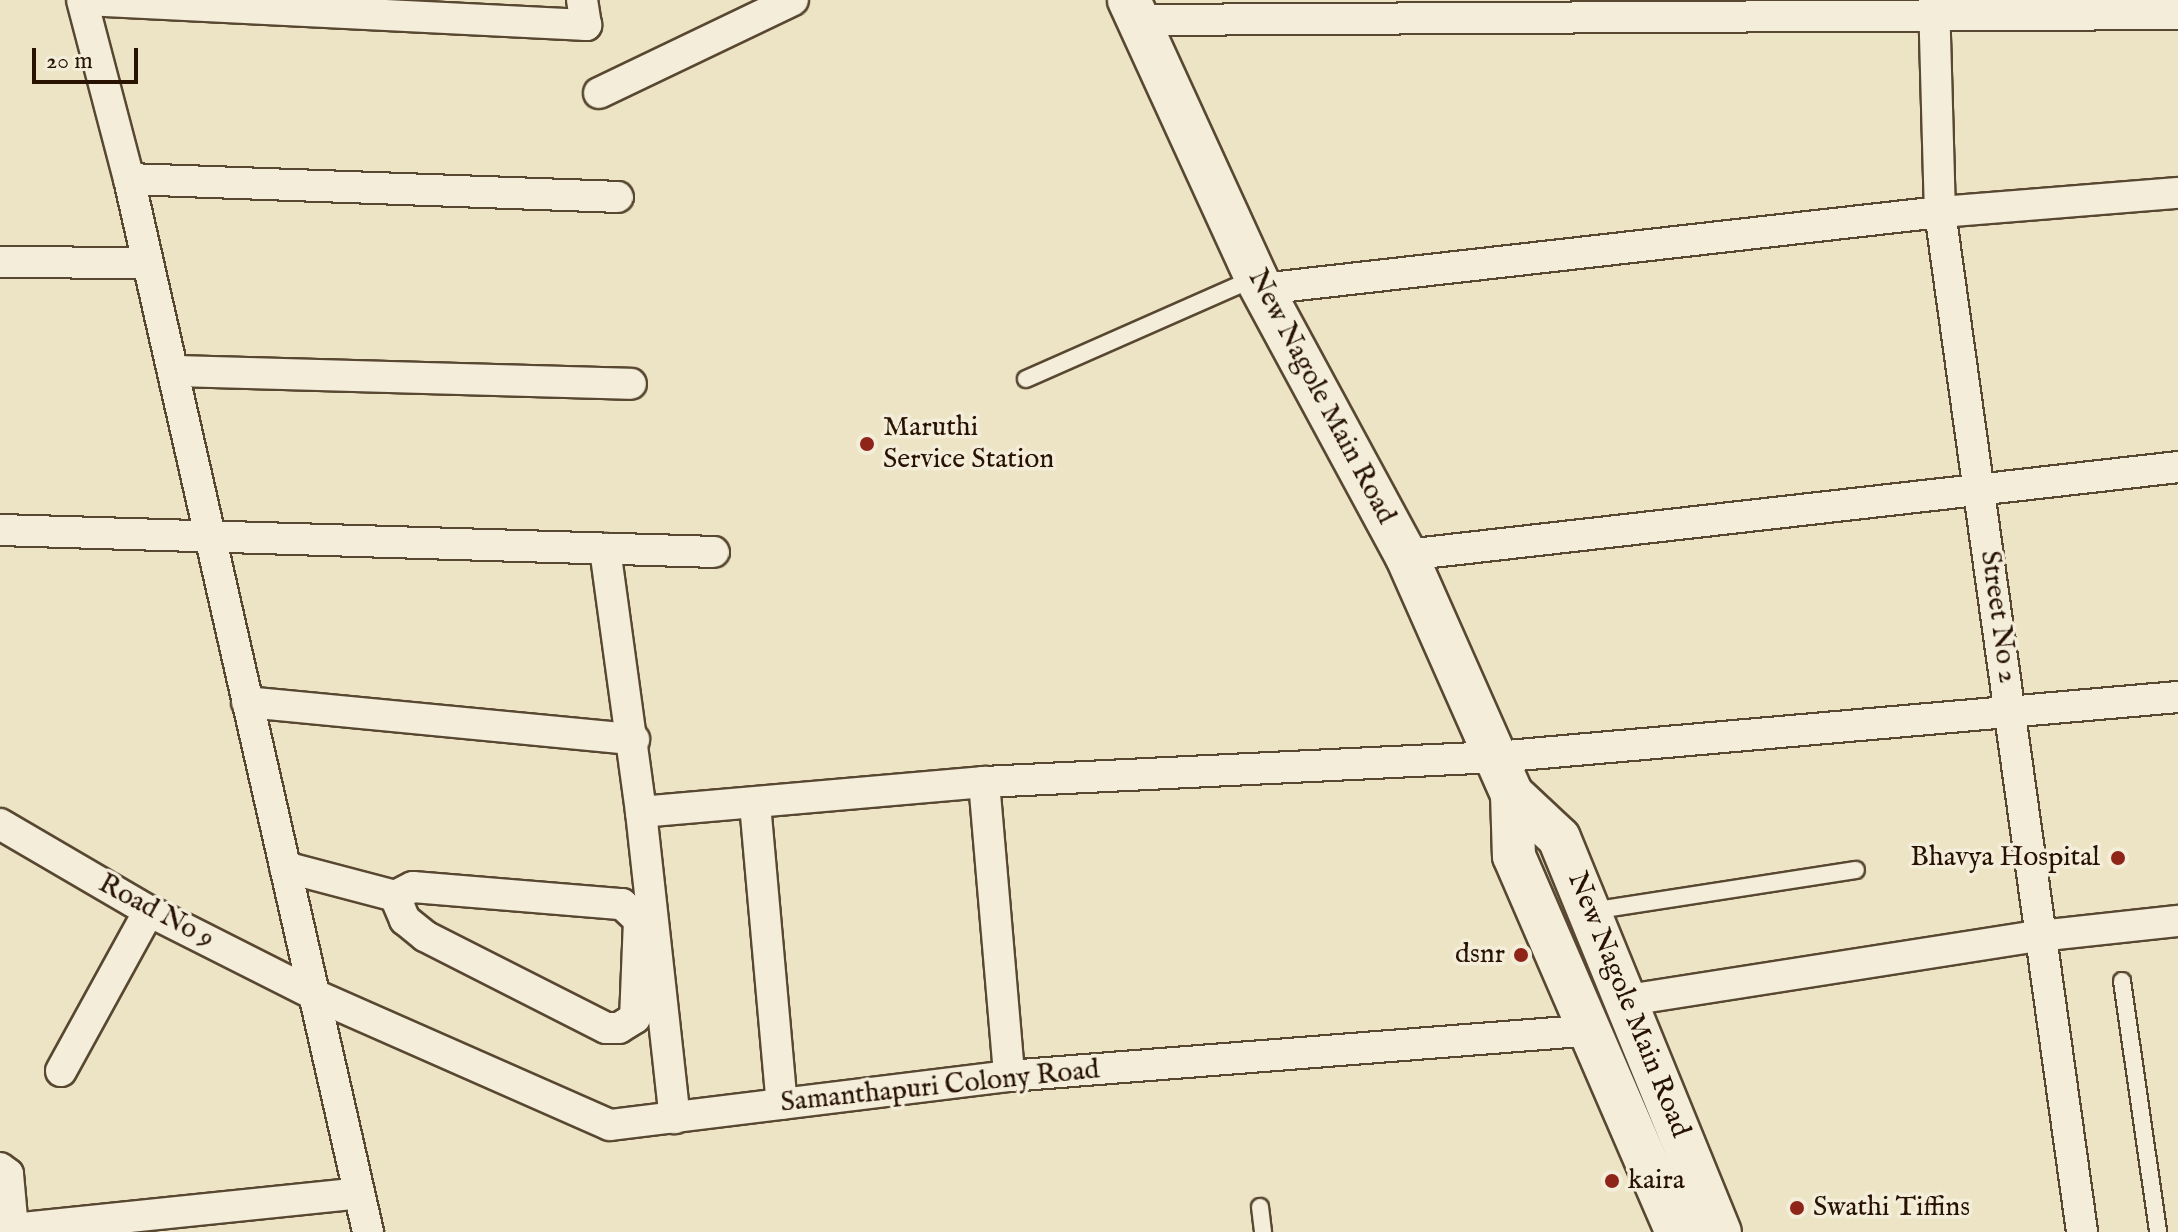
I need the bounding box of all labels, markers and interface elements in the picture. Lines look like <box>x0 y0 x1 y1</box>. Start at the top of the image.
scale bar <box>36 32 142 82</box>
text: 20 m <box>46 46 93 77</box>
street label: New Nagole Main Road <box>1240 264 1402 530</box>
place label: Maruthi Service Station <box>883 411 1054 477</box>
marker: Maruthi Service Station <box>858 435 876 453</box>
street label: Street No 2 <box>1972 549 2024 685</box>
place label: Bhavya Hospital <box>1910 841 2100 875</box>
marker: Bhavya Hospital <box>2107 847 2129 869</box>
street label: New Nagole Main Road <box>1559 867 1697 1143</box>
street label: Road No 9 <box>92 868 220 956</box>
place label: dsnr <box>1455 938 1505 972</box>
marker: dsnr <box>1512 946 1530 964</box>
street label: Samanthapuri Colony Road <box>779 1054 1101 1120</box>
place label: kaira <box>1628 1164 1685 1198</box>
marker: kaira <box>1603 1172 1621 1190</box>
place label: Swathi Tiffins <box>1813 1191 1970 1225</box>
marker: Swathi Tiffins <box>1788 1199 1806 1217</box>

